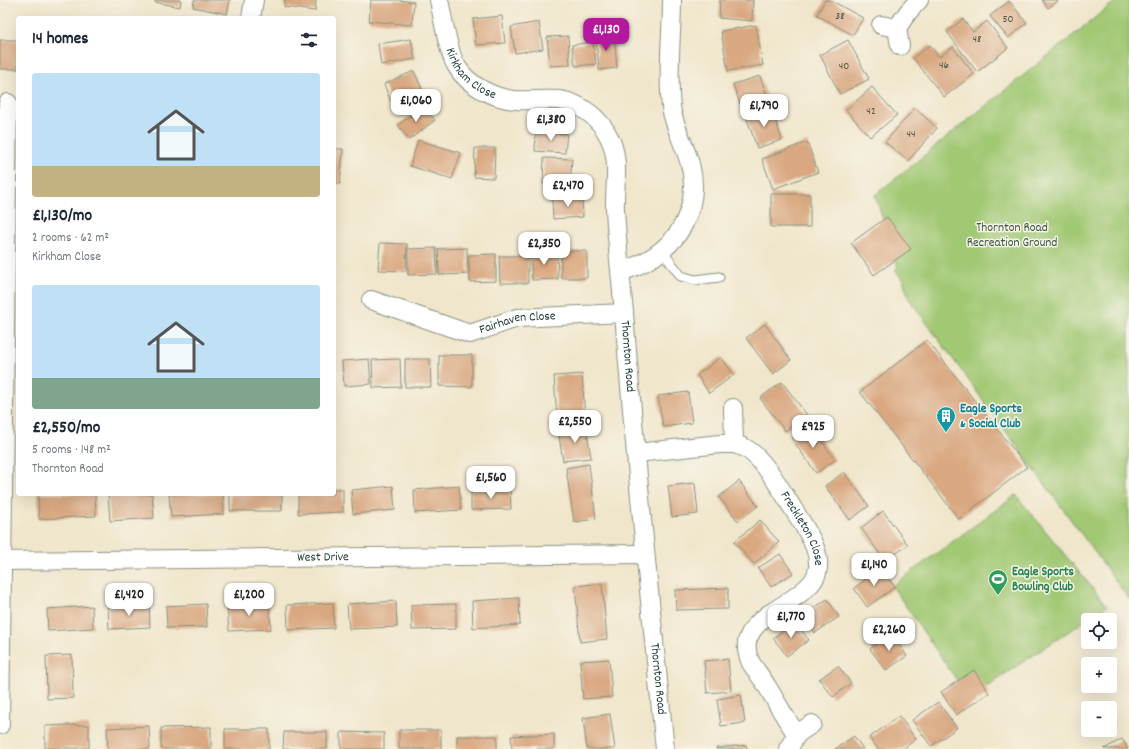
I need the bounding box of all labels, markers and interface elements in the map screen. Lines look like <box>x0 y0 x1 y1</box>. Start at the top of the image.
house number: 38 <box>835 9 845 25</box>
house number: 50 <box>1002 12 1014 28</box>
pin: £1,130 <box>573 18 639 52</box>
text: £1,130 <box>592 21 620 40</box>
text: 14 homes <box>32 28 88 52</box>
icon: filters <box>298 29 320 51</box>
house number: 48 <box>973 32 981 48</box>
street label: Kirkham Close <box>440 46 499 105</box>
house number: 46 <box>939 58 949 74</box>
house number: 40 <box>839 59 849 75</box>
pin: £1,060 <box>383 89 449 123</box>
text: £1,060 <box>400 92 432 111</box>
pin: £1,790 <box>731 94 797 128</box>
text: £1,790 <box>749 97 779 116</box>
icon: home <box>140 99 212 171</box>
house number: 42 <box>866 104 876 120</box>
pin: £1,380 <box>518 108 584 142</box>
text: £1,380 <box>536 111 566 130</box>
house number: 44 <box>906 127 916 143</box>
pin: £2,470 <box>535 174 601 208</box>
text: £2,470 <box>552 177 584 196</box>
text: £1,130/mo <box>32 205 92 229</box>
park label: Thornton Road Recreation Ground <box>967 219 1057 253</box>
text: 2 rooms · 62 m² <box>32 229 109 248</box>
pin: £2,350 <box>511 232 577 266</box>
text: £2,350 <box>527 235 561 254</box>
text: Kirkham Close <box>32 248 101 267</box>
street label: Fairhaven Close <box>477 307 556 340</box>
icon: home <box>140 311 212 383</box>
street label: Thornton Road <box>615 320 640 393</box>
place label: Eagle Sports & Social Club <box>960 400 1023 434</box>
building icon: Eagle Sports & Social Club <box>935 405 957 433</box>
pin: £2,550 <box>542 410 608 444</box>
text: £2,550 <box>558 413 592 432</box>
pin: £925 <box>789 415 837 449</box>
text: £2,550/mo <box>32 417 100 441</box>
text: £925 <box>801 418 825 437</box>
text: 5 rooms · 148 m² <box>32 441 111 460</box>
text: Thornton Road <box>32 460 104 479</box>
pin: £1,560 <box>458 466 524 500</box>
text: £1,560 <box>475 469 507 488</box>
street label: Freckleton Close <box>775 488 828 566</box>
street label: West Drive <box>297 548 349 567</box>
pin: £1,140 <box>841 553 907 587</box>
text: £1,140 <box>860 556 888 575</box>
place label: Eagle Sports Bowling Club <box>1012 563 1075 597</box>
sports icon: Eagle Sports Bowling Club <box>987 568 1009 596</box>
pin: £1,420 <box>96 583 162 617</box>
pin: £1,200 <box>216 583 282 617</box>
text: £1,420 <box>114 586 144 605</box>
text: £1,200 <box>233 586 265 605</box>
pin: £1,770 <box>758 605 824 639</box>
text: £1,770 <box>777 608 805 627</box>
map controls <box>1081 613 1117 737</box>
button: locate <box>1081 613 1117 649</box>
pin: £2,260 <box>856 618 922 652</box>
text: £2,260 <box>872 621 906 640</box>
street label: Thornton Road <box>645 642 671 716</box>
button: + <box>1081 657 1117 693</box>
button: − <box>1081 701 1117 737</box>

